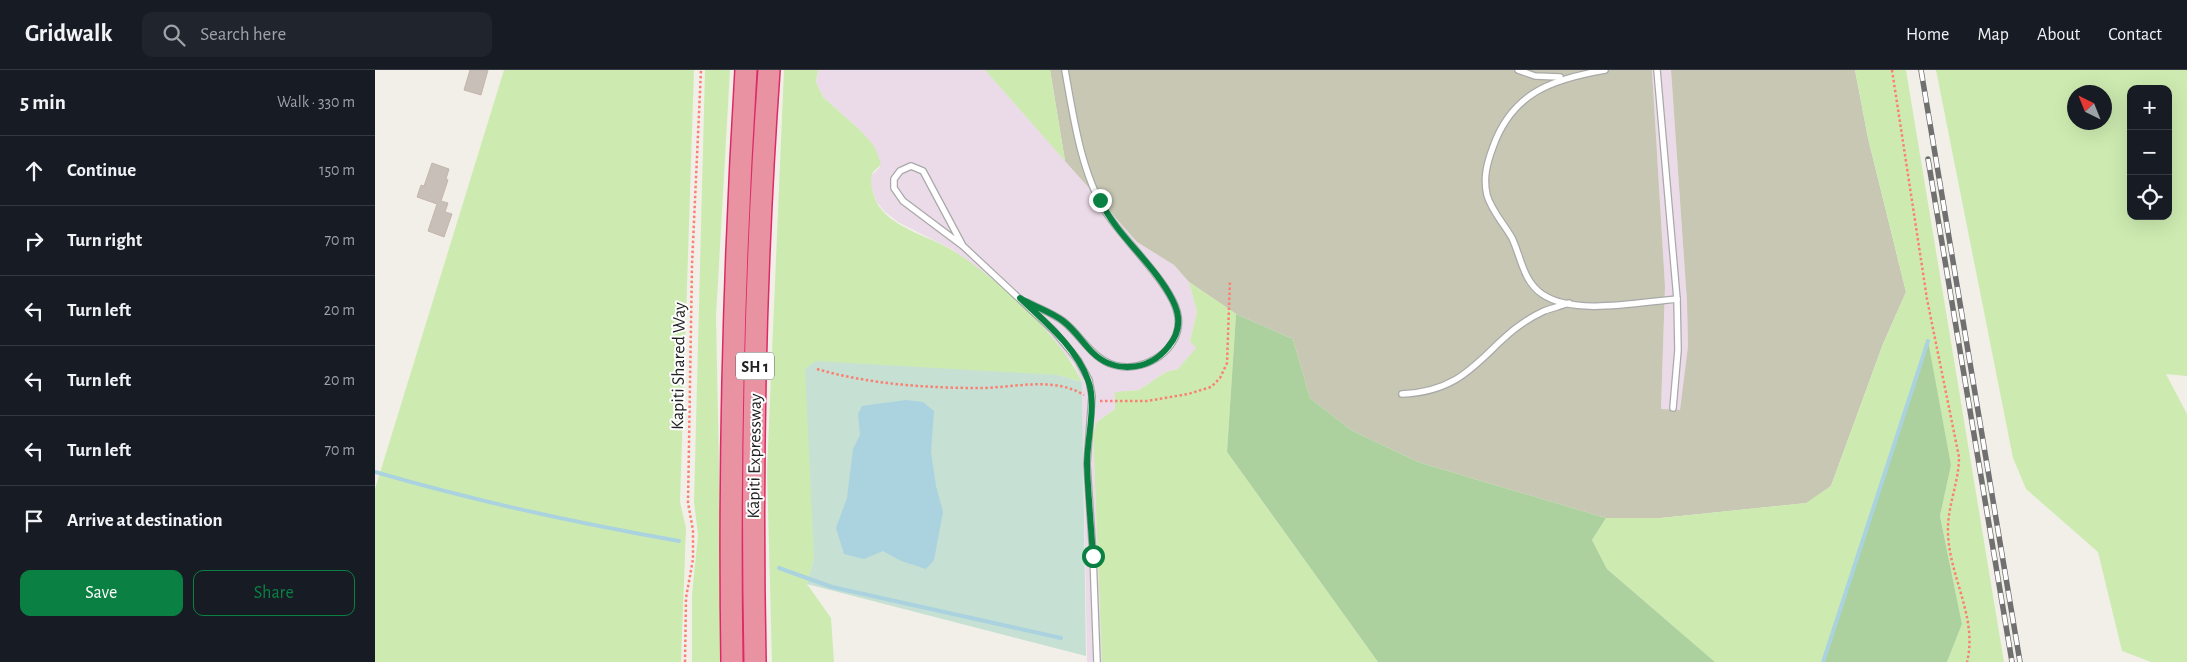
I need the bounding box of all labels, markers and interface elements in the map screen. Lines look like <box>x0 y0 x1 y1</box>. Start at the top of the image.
search box <box>142 12 492 57</box>
icon: search <box>160 21 188 49</box>
text: Gridwalk <box>25 22 112 46</box>
text: Search here <box>200 25 286 44</box>
text: Home <box>1906 26 1949 44</box>
text: Map <box>1977 26 2009 44</box>
text: About <box>2037 26 2080 44</box>
text: Contact <box>2108 26 2162 44</box>
north arrow <box>2067 85 2112 130</box>
map controls <box>2127 85 2172 220</box>
button: + <box>2127 85 2172 130</box>
text: 5 min <box>20 92 66 113</box>
text: Walk · 330 m <box>277 94 355 110</box>
button: − <box>2127 130 2172 175</box>
icon: ahead <box>20 157 48 185</box>
text: Continue <box>67 161 136 180</box>
text: 150 m <box>319 162 355 178</box>
button: locate <box>2127 175 2172 220</box>
route end <box>1089 189 1112 212</box>
icon: right <box>20 227 48 255</box>
text: Turn right <box>67 231 142 250</box>
text: 70 m <box>324 232 355 248</box>
icon: left <box>20 297 48 325</box>
text: Turn left <box>67 301 131 320</box>
text: 20 m <box>324 302 355 318</box>
street label: Kapiti Shared Way <box>669 302 689 430</box>
road number: SH 1 <box>736 352 774 380</box>
icon: left <box>20 367 48 395</box>
text: Turn left <box>67 371 131 390</box>
text: 20 m <box>324 372 355 388</box>
street label: Kāpiti Expressway <box>745 393 765 519</box>
icon: left <box>20 437 48 465</box>
text: Turn left <box>67 441 131 460</box>
text: 70 m <box>324 442 355 458</box>
icon: arrive <box>20 507 48 535</box>
text: Arrive at destination <box>67 511 223 530</box>
route start <box>1082 545 1105 568</box>
button: Save <box>20 570 183 616</box>
button: Share <box>193 570 355 616</box>

